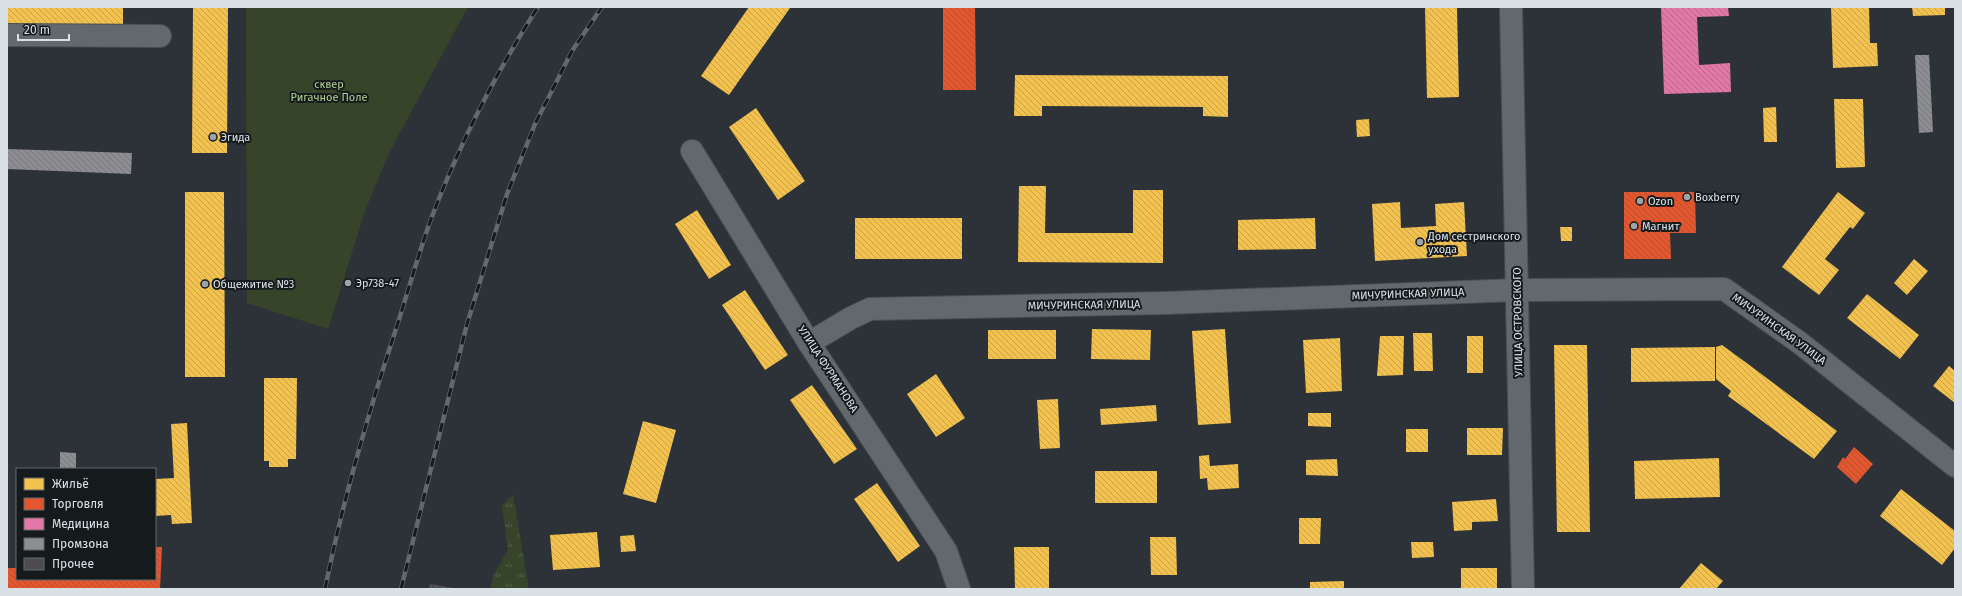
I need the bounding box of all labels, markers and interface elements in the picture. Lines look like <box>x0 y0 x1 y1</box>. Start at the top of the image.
scale bar <box>18 16 69 42</box>
text: 20 m <box>24 23 50 37</box>
park label: сквер Ригачное Поле <box>290 78 368 104</box>
place label: Эгида <box>221 131 250 144</box>
marker: Эгида <box>208 132 218 142</box>
place label: Boxberry <box>1695 191 1740 204</box>
marker: Boxberry <box>1682 192 1692 202</box>
place label: Ozon <box>1648 195 1673 208</box>
marker: Ozon <box>1635 196 1645 206</box>
place label: Магнит <box>1642 220 1679 233</box>
marker: Магнит <box>1629 221 1639 231</box>
place label: Дом сестринского ухода <box>1427 230 1521 256</box>
marker: Дом сестринского ухода <box>1415 237 1425 247</box>
street label: УЛИЦА ОСТРОВСКОГО <box>1511 267 1525 377</box>
place label: Эр738-47 <box>356 277 399 290</box>
place label: Общежитие №3 <box>213 278 294 291</box>
marker: Эр738-47 <box>343 278 353 288</box>
marker: Общежитие №3 <box>200 279 210 289</box>
street label: МИЧУРИНСКАЯ УЛИЦА <box>1351 286 1465 302</box>
street label: МИЧУРИНСКАЯ УЛИЦА <box>1730 291 1829 368</box>
street label: МИЧУРИНСКАЯ УЛИЦА <box>1028 298 1141 312</box>
street label: УЛИЦА ФУРМАНОВА <box>795 323 861 415</box>
legend <box>16 468 156 580</box>
text: Жильё <box>52 477 89 491</box>
text: Торговля <box>52 497 104 511</box>
text: Медицина <box>52 517 110 531</box>
text: Промзона <box>52 537 109 551</box>
text: Прочее <box>52 557 94 571</box>

